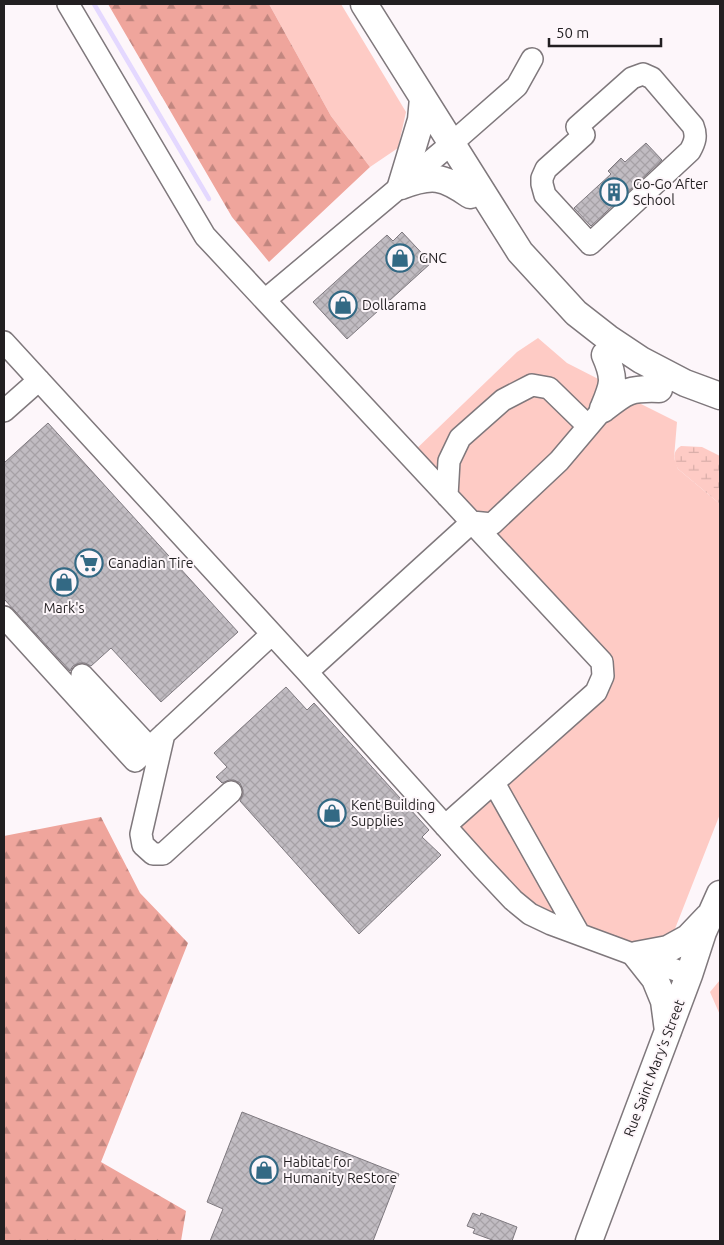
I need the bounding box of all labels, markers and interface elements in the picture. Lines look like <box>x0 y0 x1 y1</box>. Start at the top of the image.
scale bar <box>549 15 662 47</box>
text: 50 m <box>556 24 589 41</box>
place label: Go-Go After School <box>633 176 709 208</box>
building icon: Go-Go After School <box>599 177 629 207</box>
shop icon: GNC <box>385 243 415 273</box>
place label: GNC <box>419 250 447 266</box>
shop icon: Dollarama <box>328 290 358 320</box>
place label: Dollarama <box>362 297 426 313</box>
supermarket icon: Canadian Tire <box>74 548 104 578</box>
place label: Canadian Tire <box>108 555 193 571</box>
shop icon: Mark's <box>49 567 79 597</box>
place label: Mark's <box>43 600 85 616</box>
place label: Kent Building Supplies <box>351 797 435 829</box>
shop icon: Kent Building Supplies <box>317 798 347 828</box>
street label: Rue Saint Mary's Street <box>620 997 688 1139</box>
place label: Habitat for Humanity ReStore <box>283 1154 397 1186</box>
shop icon: Habitat for Humanity ReStore <box>249 1155 279 1185</box>

